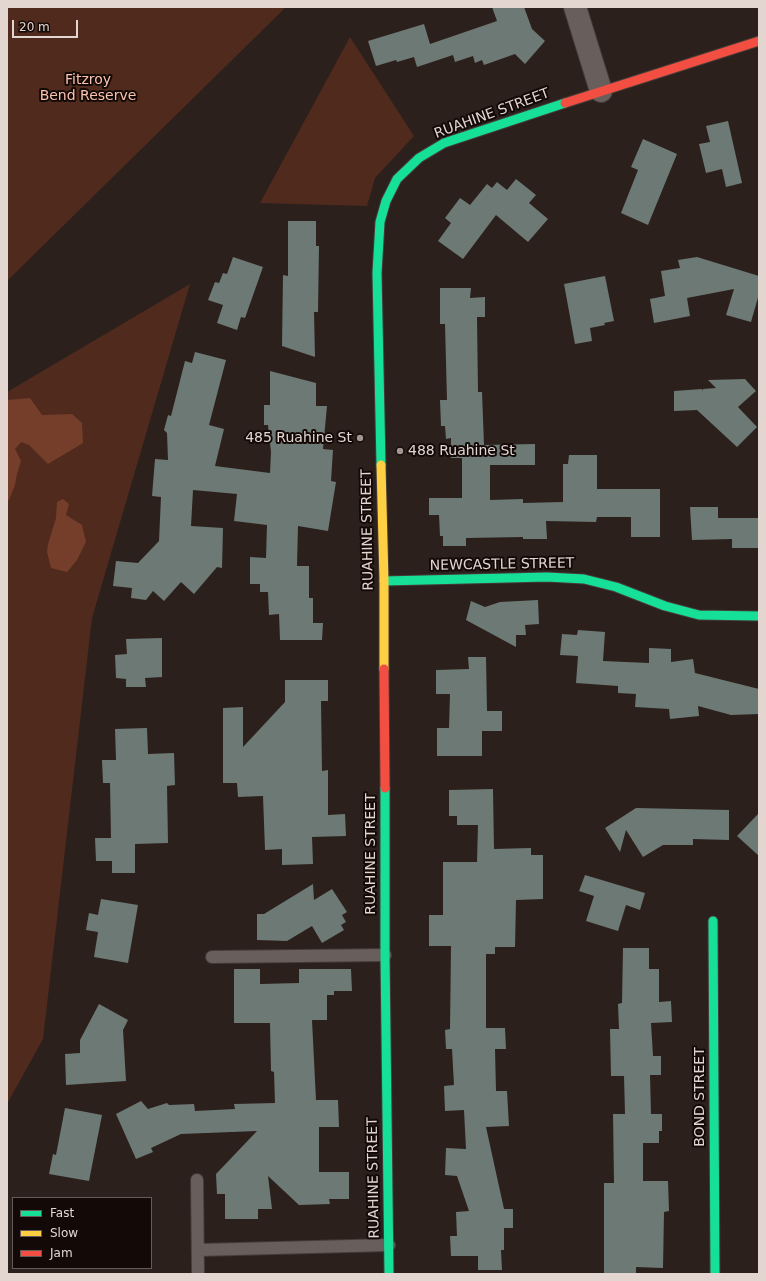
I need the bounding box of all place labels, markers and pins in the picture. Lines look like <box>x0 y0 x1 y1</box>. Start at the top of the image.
place label: 485 Ruahine St <box>245 430 352 446</box>
marker: 485 Ruahine St <box>355 433 365 443</box>
place label: 488 Ruahine St <box>408 443 515 459</box>
marker: 488 Ruahine St <box>395 446 405 456</box>

